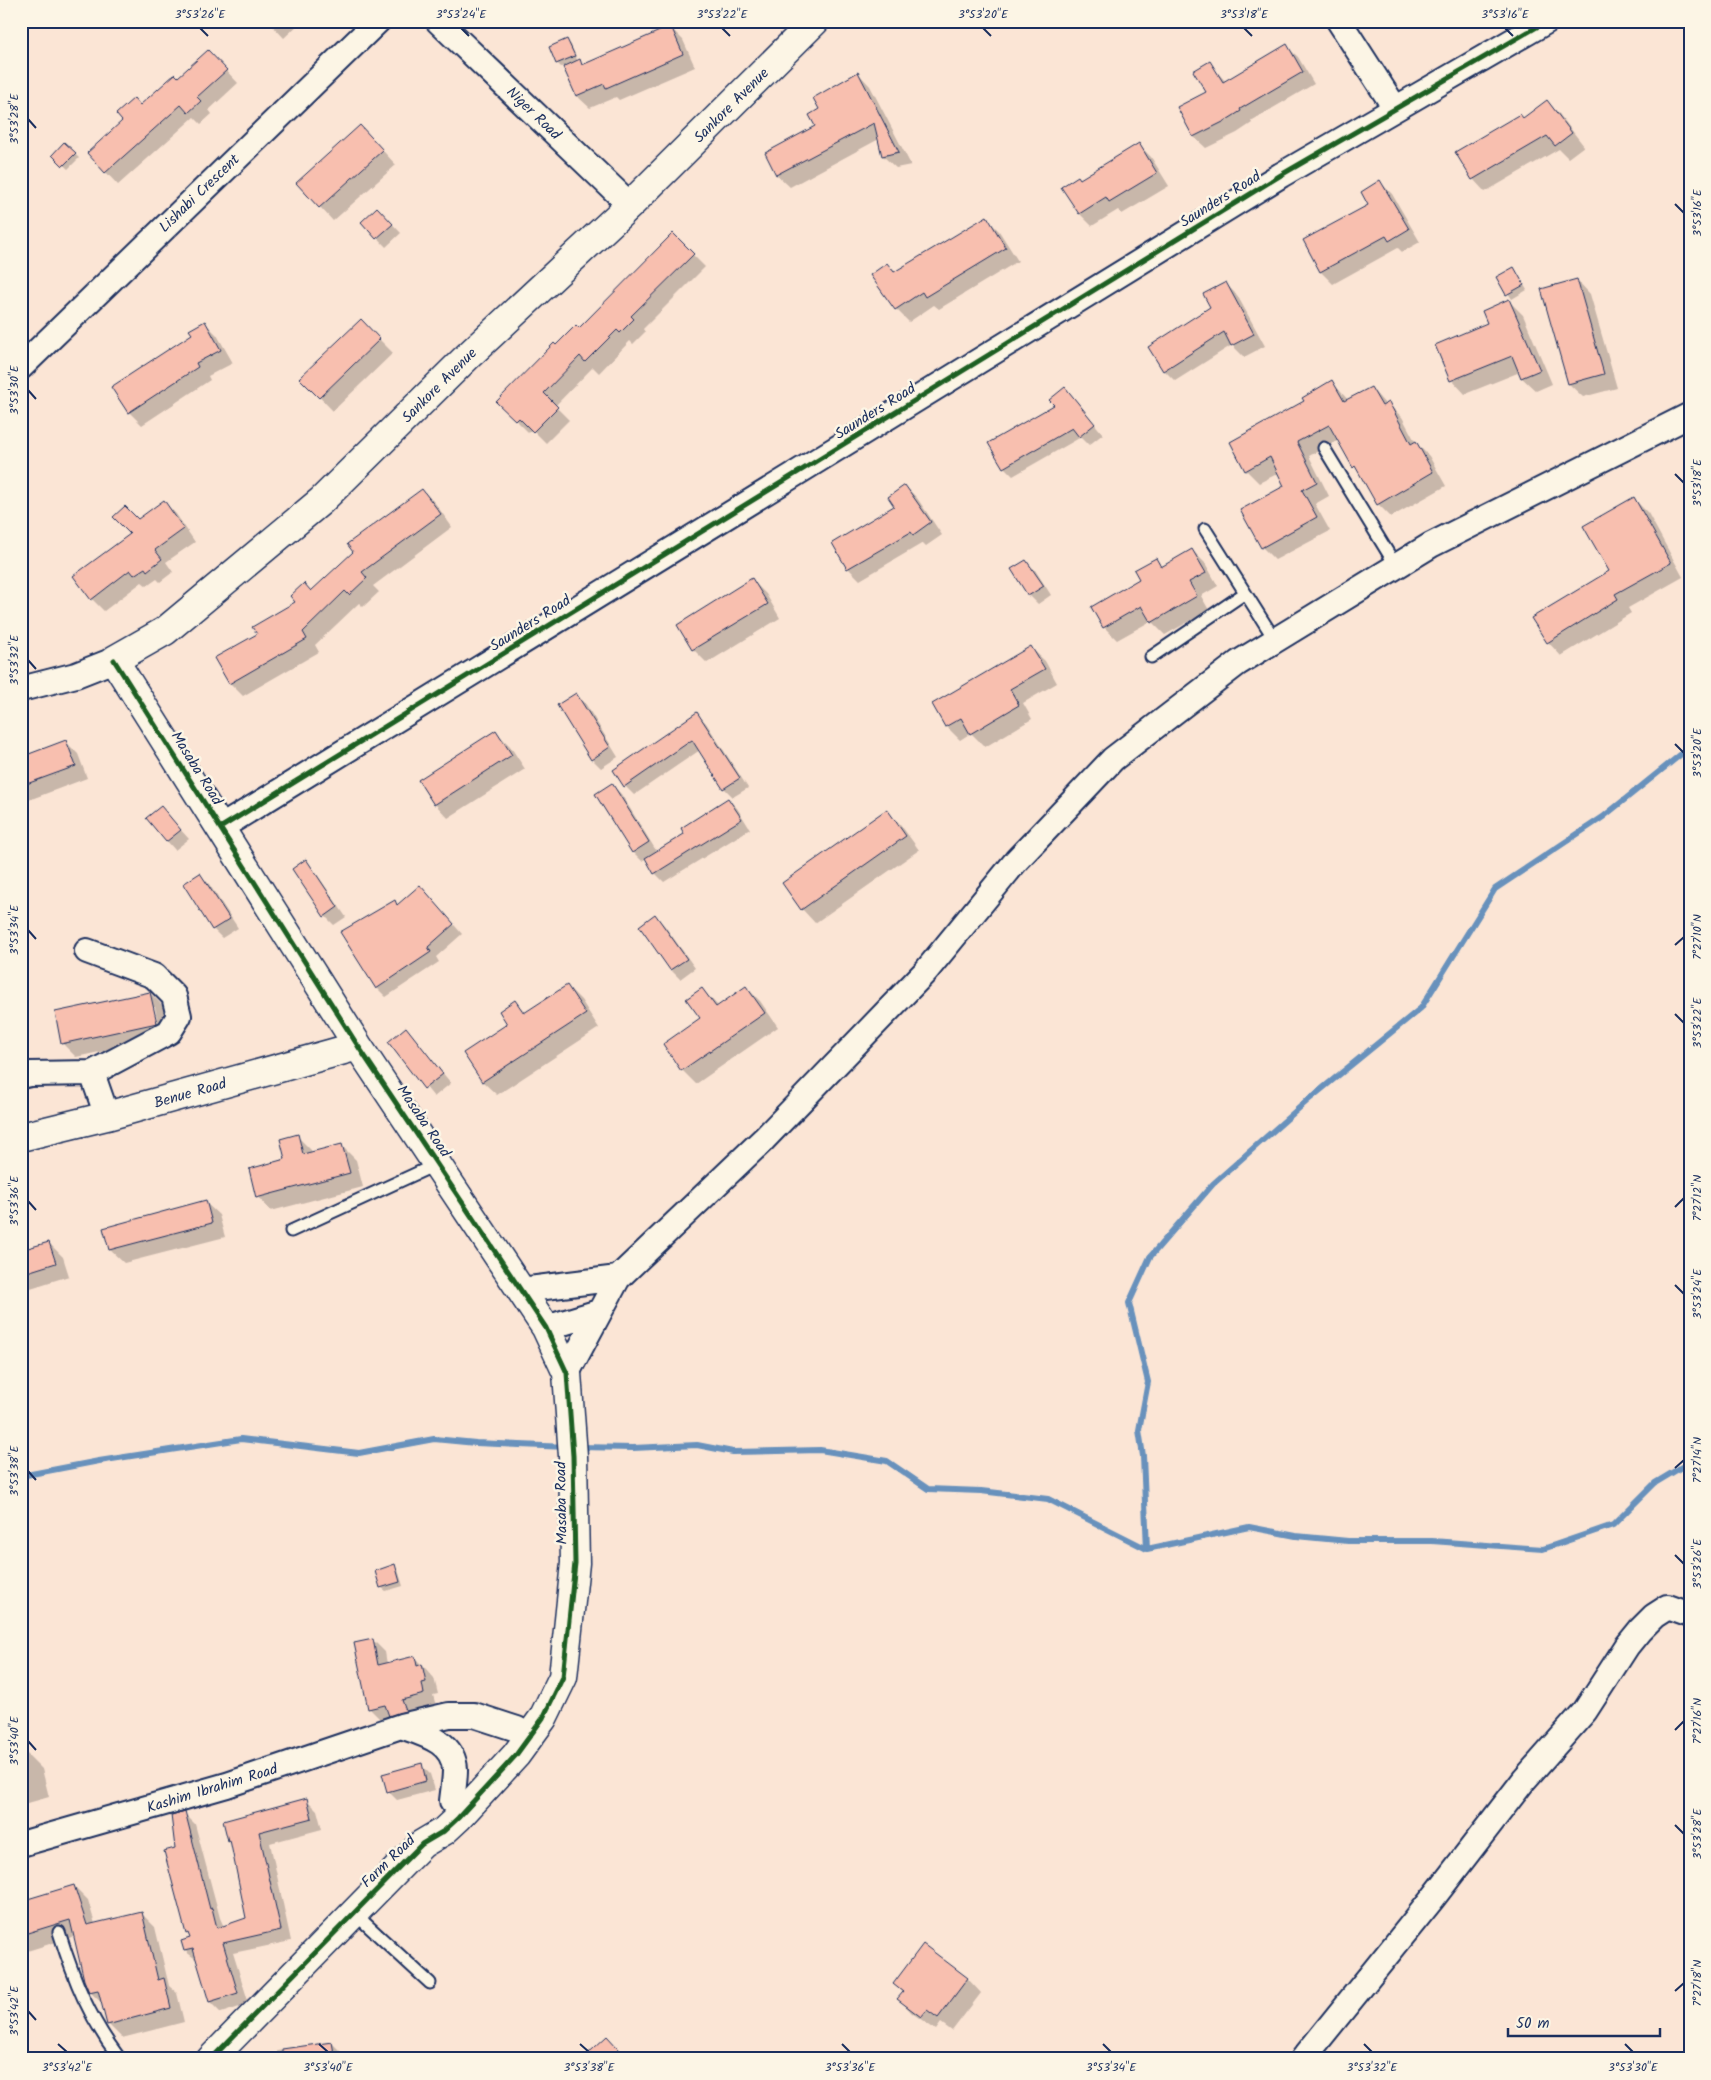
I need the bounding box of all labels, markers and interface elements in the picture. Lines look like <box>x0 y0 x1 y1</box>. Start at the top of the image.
text: 3°53'26"E <box>175 5 226 24</box>
text: 3°53'24"E <box>436 5 487 24</box>
text: 3°53'22"E <box>697 5 748 24</box>
text: 3°53'20"E <box>958 5 1009 24</box>
text: 3°53'18"E <box>1220 5 1269 24</box>
text: 3°53'16"E <box>1481 5 1530 24</box>
street label: Sankore Avenue <box>688 62 775 149</box>
street label: Niger Road <box>500 81 567 147</box>
text: 3°53'28"E <box>5 92 24 145</box>
street label: Lishabi Crescent <box>154 148 246 239</box>
street label: Saunders Road <box>1175 165 1266 234</box>
text: 3°53'16"E <box>1688 188 1707 237</box>
street label: Sankore Avenue <box>396 342 483 429</box>
text: 3°53'30"E <box>5 364 24 415</box>
street label: Saunders Road <box>830 377 921 446</box>
text: 3°53'18"E <box>1688 458 1707 507</box>
street label: Saunders Road <box>485 589 576 658</box>
text: 3°53'32"E <box>5 634 24 685</box>
street label: Masaba Road <box>164 727 229 811</box>
text: 3°53'20"E <box>1688 727 1707 778</box>
text: 3°53'34"E <box>5 904 24 955</box>
text: 7°27'10"N <box>1688 914 1707 960</box>
text: 3°53'22"E <box>1688 997 1707 1048</box>
street label: Benue Road <box>151 1072 230 1116</box>
street label: Masaba Road <box>390 1080 457 1163</box>
text: 3°53'36"E <box>5 1175 24 1226</box>
text: 7°27'12"N <box>1688 1175 1707 1221</box>
text: 3°53'24"E <box>1688 1268 1707 1319</box>
text: 7°27'14"N <box>1688 1437 1707 1483</box>
text: 3°53'38"E <box>5 1445 24 1497</box>
street label: Masaba Road <box>549 1461 575 1545</box>
text: 3°53'26"E <box>1688 1538 1707 1589</box>
text: 7°27'16"N <box>1688 1698 1707 1744</box>
text: 3°53'40"E <box>5 1715 24 1766</box>
street label: Kashim Ibrahim Road <box>144 1757 281 1820</box>
text: 3°53'28"E <box>1688 1807 1707 1860</box>
street label: Farm Road <box>356 1829 422 1894</box>
text: 7°27'18"N <box>1688 1960 1707 2006</box>
text: 3°53'42"E <box>5 1985 24 2036</box>
scale bar <box>1508 2005 1661 2037</box>
text: 50 m <box>1516 2012 1550 2036</box>
text: 3°53'42"E <box>42 2058 93 2077</box>
text: 3°53'40"E <box>303 2058 354 2077</box>
text: 3°53'38"E <box>563 2058 615 2077</box>
text: 3°53'36"E <box>825 2058 876 2077</box>
text: 3°53'34"E <box>1086 2058 1137 2077</box>
text: 3°53'32"E <box>1347 2058 1398 2077</box>
text: 3°53'30"E <box>1608 2058 1659 2077</box>

